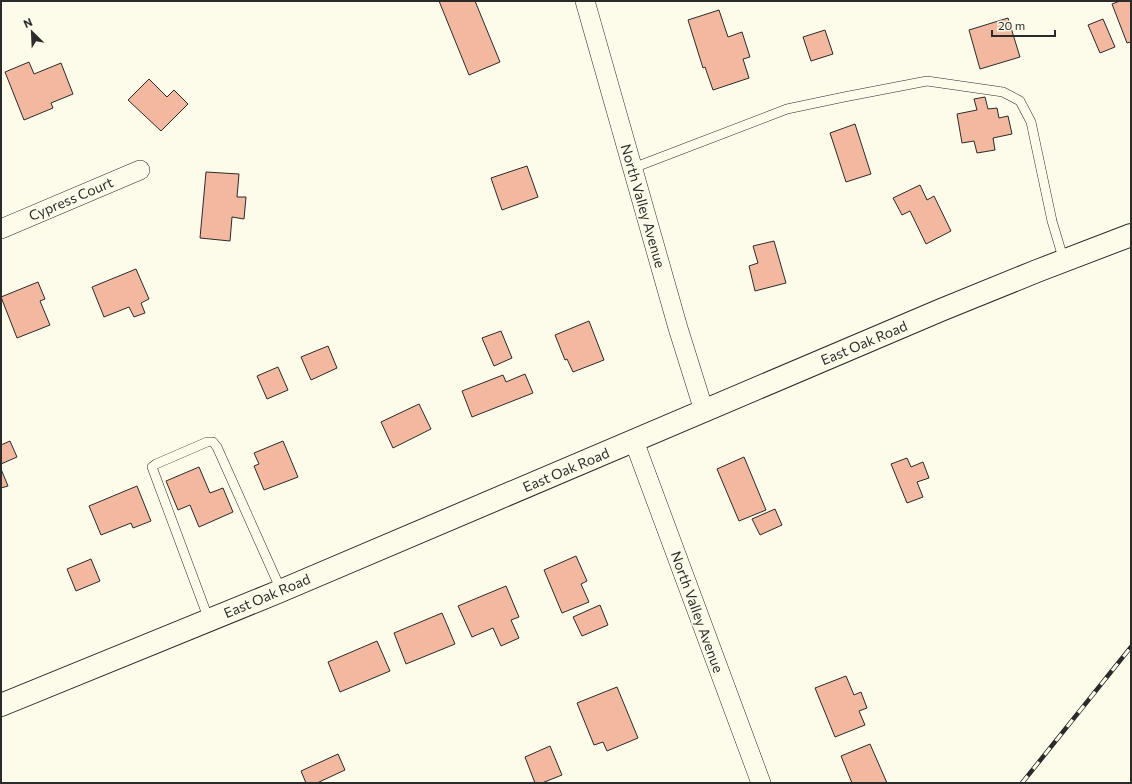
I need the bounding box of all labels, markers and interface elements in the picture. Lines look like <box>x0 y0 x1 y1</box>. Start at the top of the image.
north arrow <box>12 12 52 52</box>
scale bar <box>992 12 1055 38</box>
text: N <box>21 15 34 30</box>
text: 20 m <box>998 18 1025 32</box>
street label: North Valley Avenue <box>618 142 669 270</box>
street label: Cypress Court <box>26 173 116 224</box>
street label: East Oak Road <box>818 317 910 368</box>
street label: East Oak Road <box>520 444 612 495</box>
street label: North Valley Avenue <box>668 549 727 675</box>
street label: East Oak Road <box>221 570 313 621</box>

